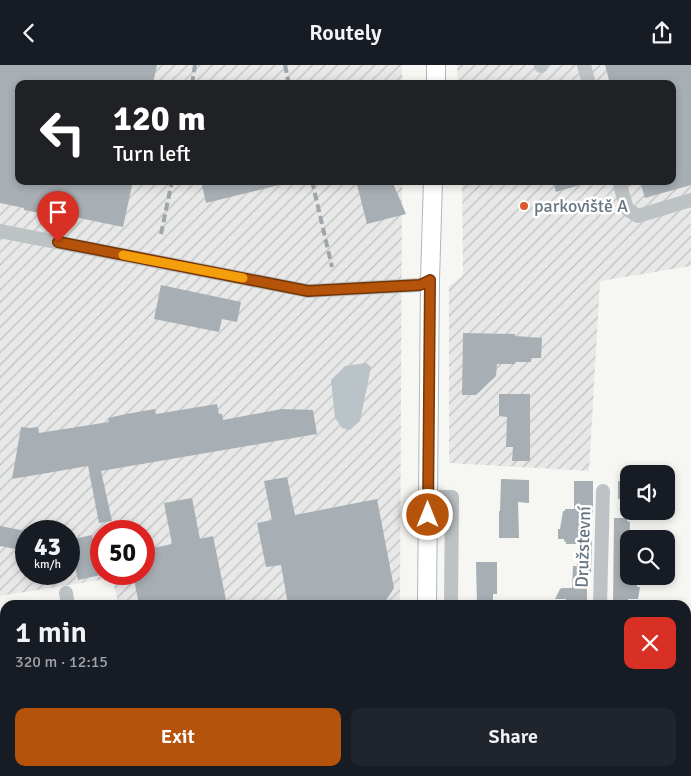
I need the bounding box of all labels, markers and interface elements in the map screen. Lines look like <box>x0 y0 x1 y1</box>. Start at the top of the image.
icon: back <box>15 19 43 47</box>
text: Routely <box>309 19 382 46</box>
icon: share <box>648 19 676 47</box>
text: 120 m <box>113 97 206 140</box>
icon: left <box>30 100 95 165</box>
text: Turn left <box>113 140 191 167</box>
pin <box>37 191 79 242</box>
place label: parkoviště A <box>534 195 628 217</box>
icon: arrive <box>44 198 72 226</box>
marker: parkoviště A <box>518 200 530 212</box>
map controls <box>620 465 675 585</box>
button: sound <box>620 465 675 520</box>
position arrow <box>401 488 453 540</box>
street label: Družstevní <box>571 506 595 588</box>
speed limit sign: 50 <box>90 520 155 585</box>
button: search <box>620 530 675 585</box>
text: 43 <box>34 531 61 562</box>
text: km/h <box>34 557 61 572</box>
text: 1 min <box>15 614 87 651</box>
button: close <box>624 617 676 669</box>
text: 320 m · 12:15 <box>15 652 108 672</box>
button: Exit <box>15 708 341 766</box>
button: Share <box>351 708 676 766</box>

